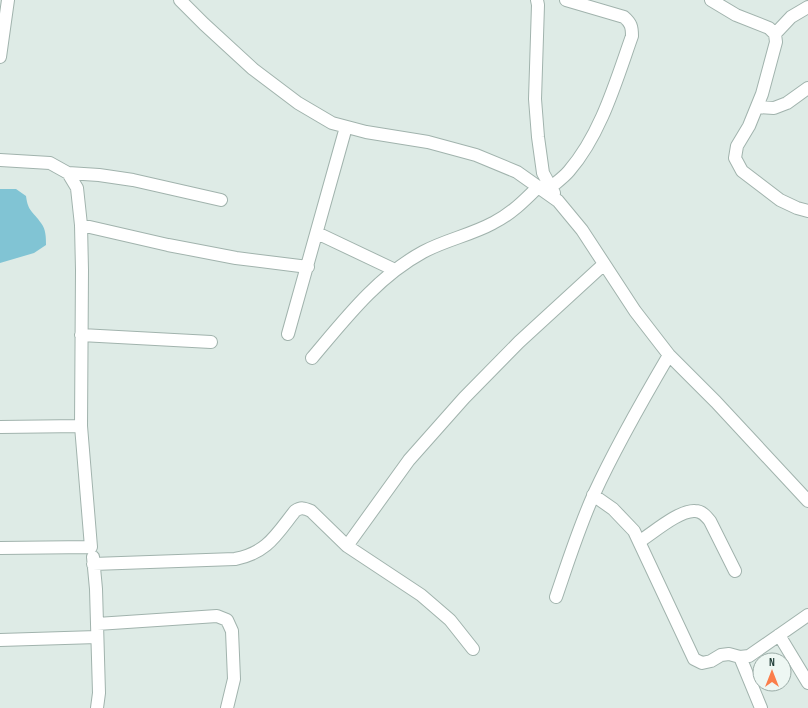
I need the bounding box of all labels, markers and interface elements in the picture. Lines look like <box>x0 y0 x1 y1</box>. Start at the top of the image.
north arrow <box>752 652 792 692</box>
text: N <box>769 656 775 669</box>

